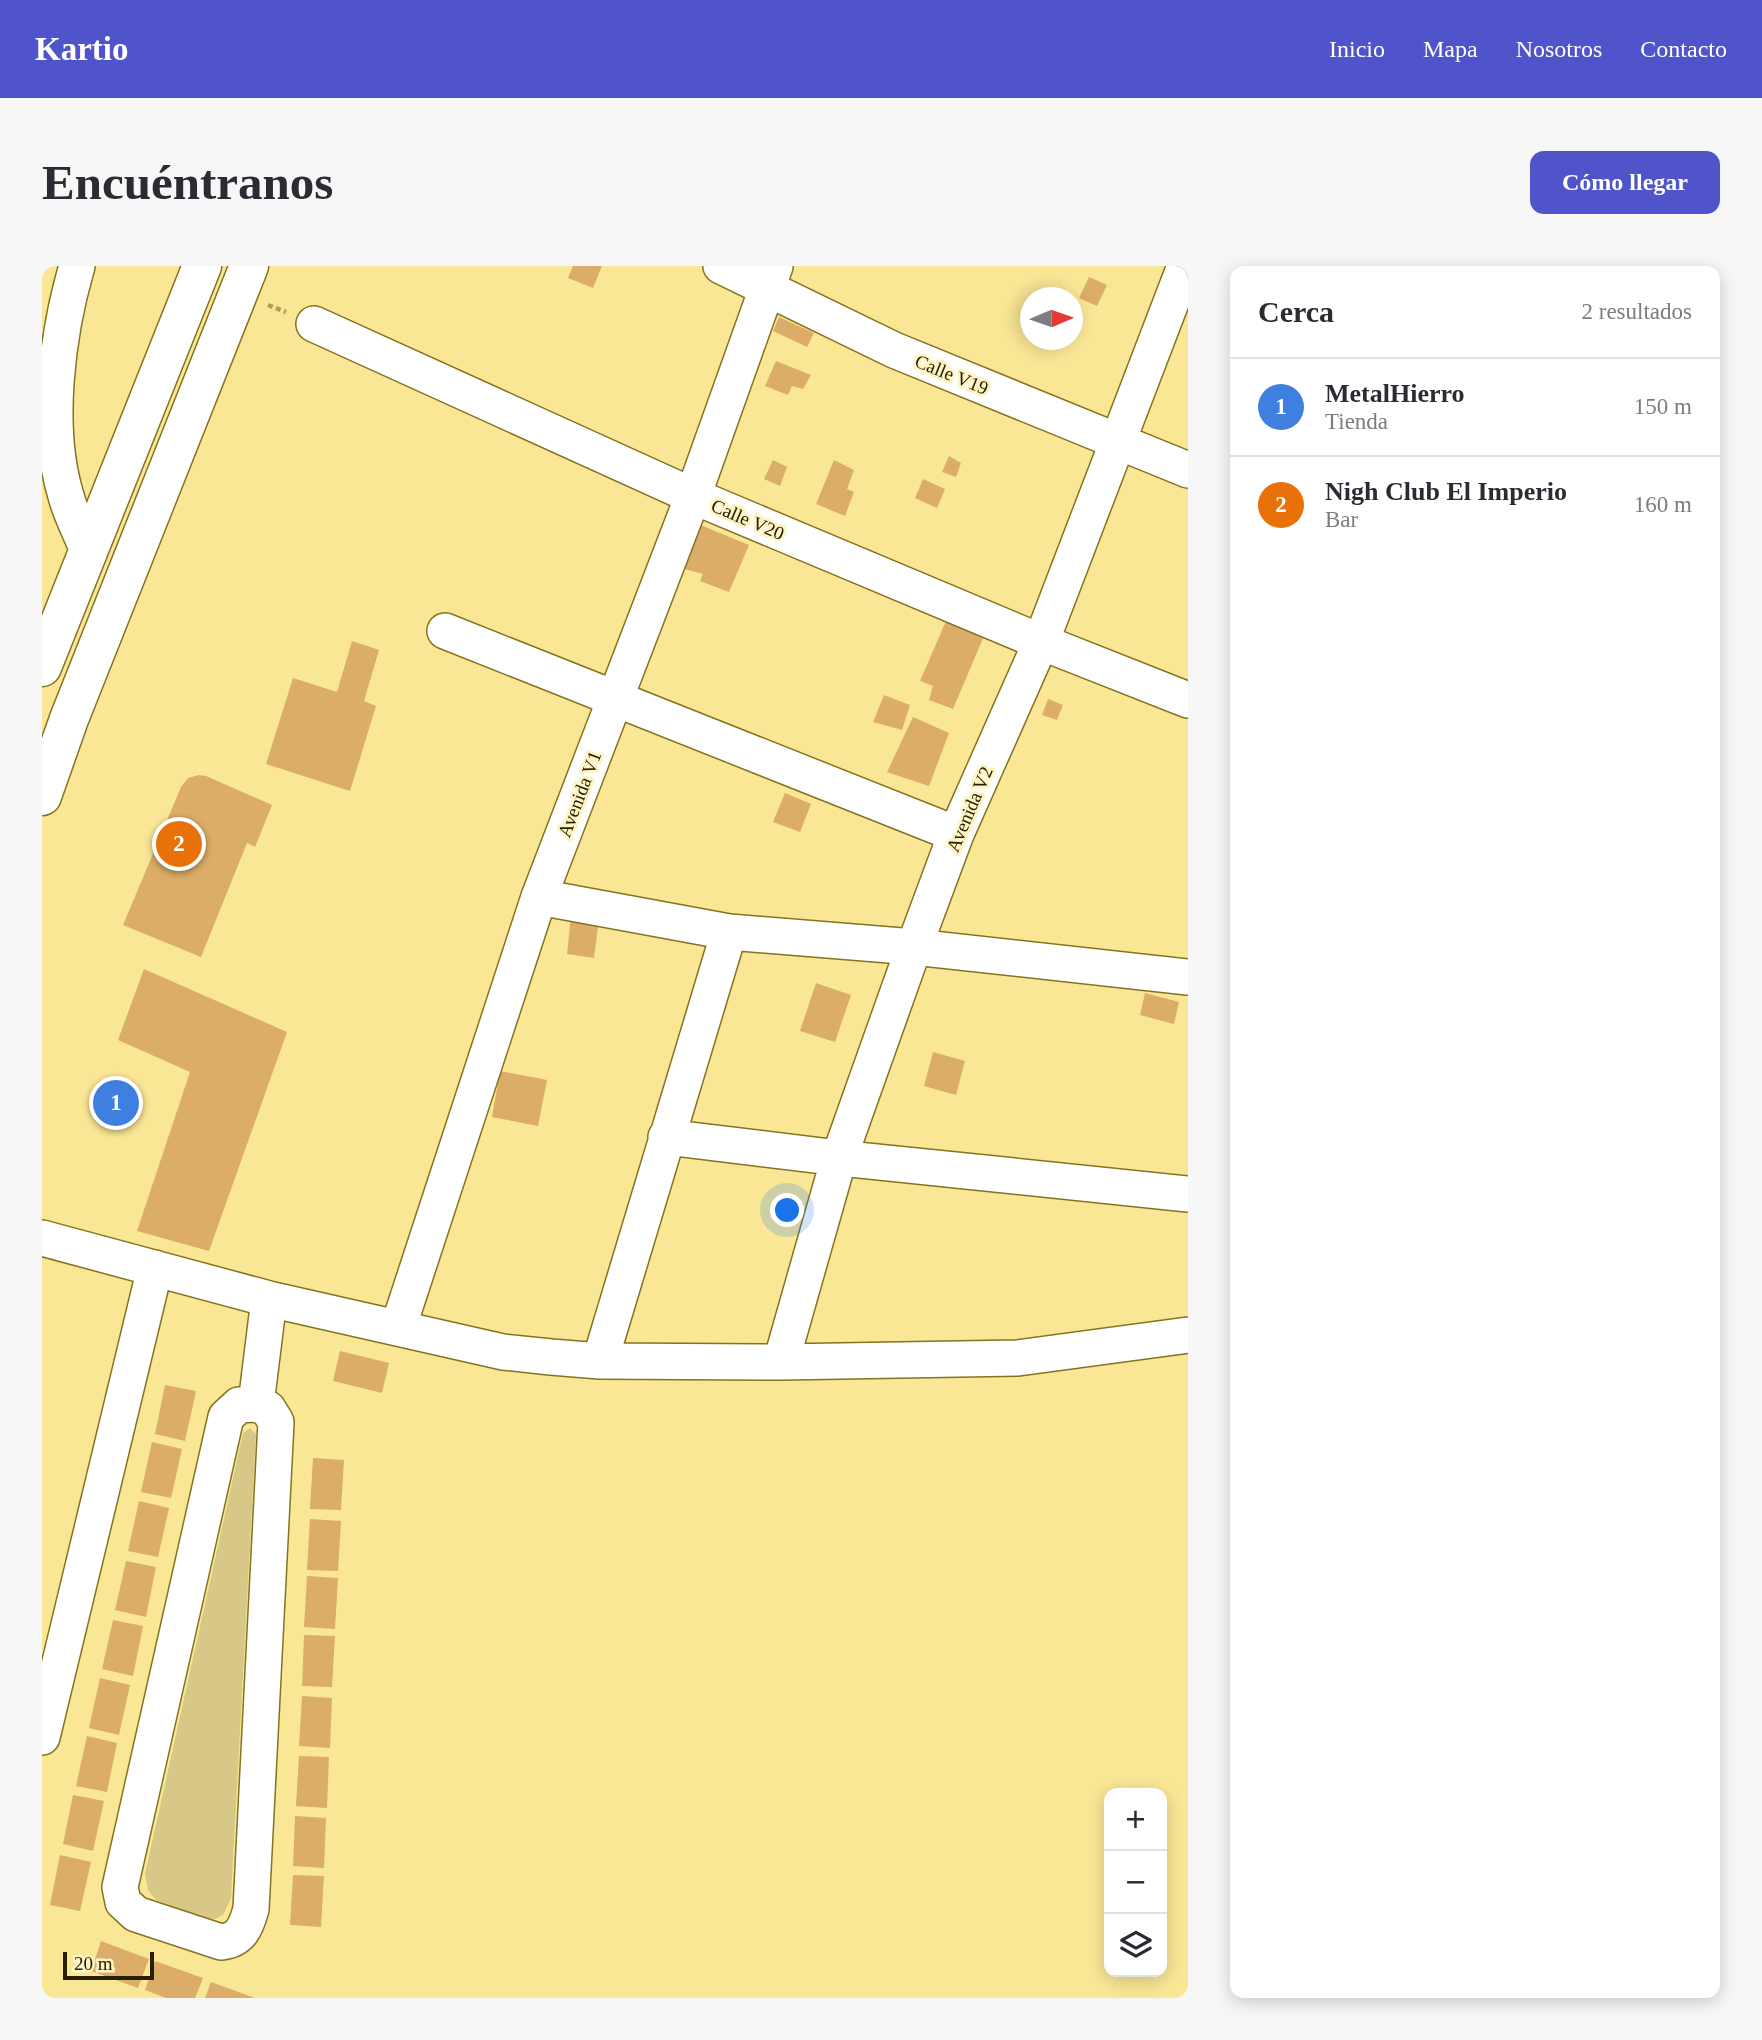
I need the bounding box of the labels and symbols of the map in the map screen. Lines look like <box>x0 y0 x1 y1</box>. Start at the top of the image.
north arrow <box>1020 287 1083 350</box>
street label: Calle V19 <box>912 350 992 399</box>
street label: Calle V20 <box>708 495 787 544</box>
street label: Avenida V1 <box>553 748 606 840</box>
street label: Avenida V2 <box>942 763 997 855</box>
pin: 2 <box>156 818 202 870</box>
pin: 1 <box>93 1077 139 1129</box>
your location <box>770 1193 804 1227</box>
scale bar <box>63 1949 154 1981</box>

